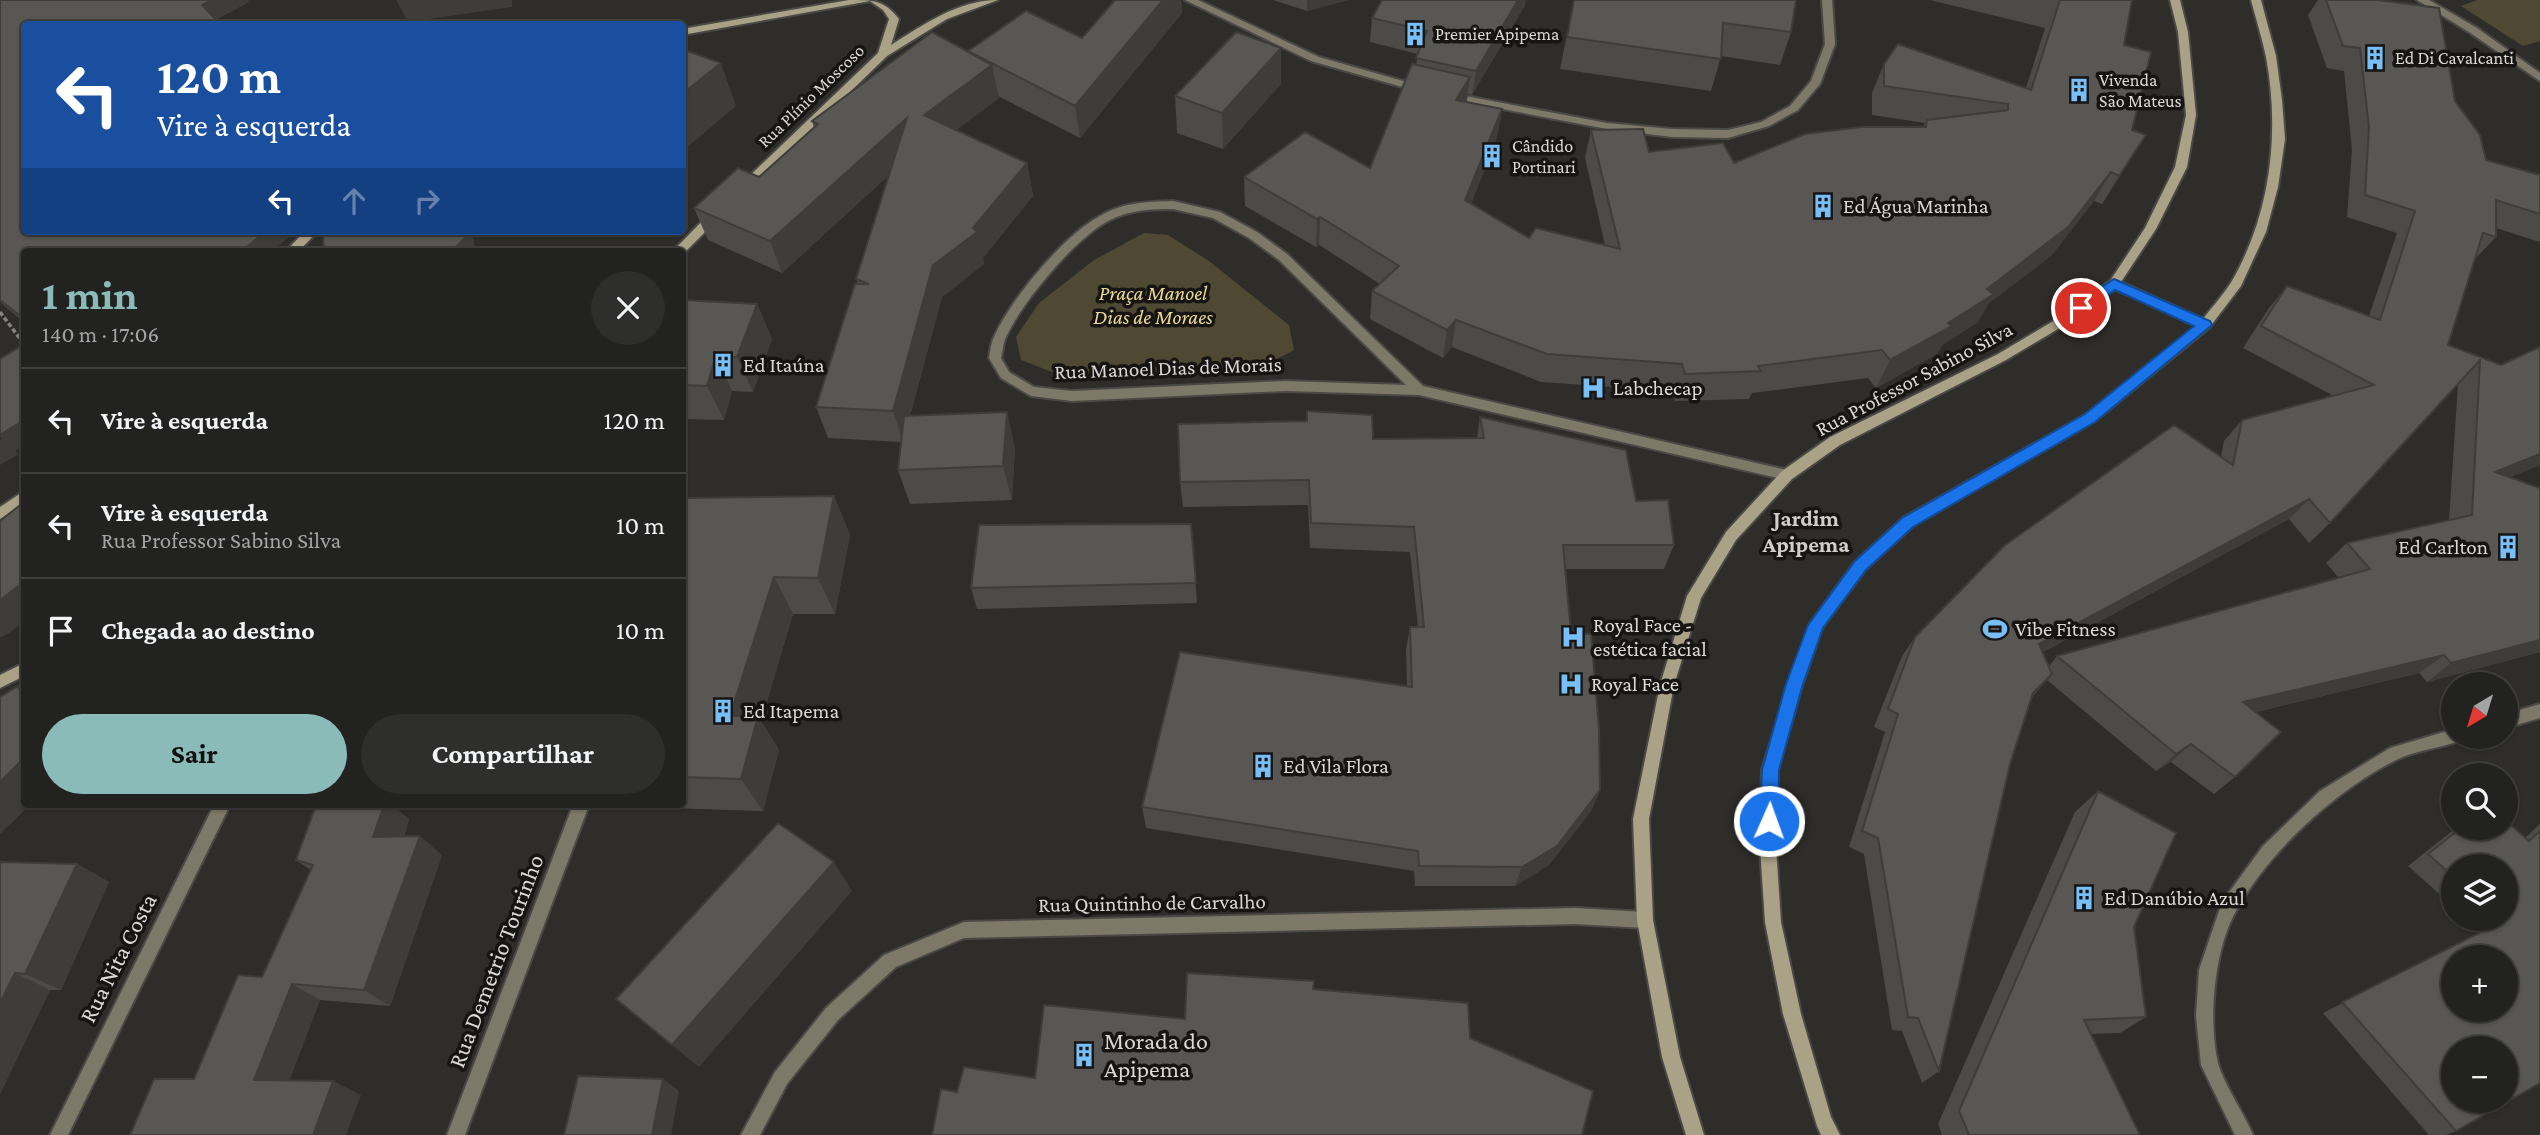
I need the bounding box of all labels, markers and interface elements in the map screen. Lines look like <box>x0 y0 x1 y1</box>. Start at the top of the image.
building icon: Premier Apipema <box>1401 20 1429 48</box>
place label: Premier Apipema <box>1435 24 1559 44</box>
street label: Rua Plínio Moscoso <box>754 40 868 152</box>
building icon: Ed Di Cavalcanti <box>2361 44 2389 72</box>
place label: Ed Di Cavalcanti <box>2395 48 2514 68</box>
icon: left <box>42 49 133 140</box>
text: 120 m <box>157 49 281 104</box>
place label: Vivenda São Mateus <box>2099 70 2182 111</box>
building icon: Vivenda São Mateus <box>2065 76 2093 104</box>
text: Vire à esquerda <box>157 107 351 143</box>
place label: Cândido Portinari <box>1512 136 1576 177</box>
building icon: Cândido Portinari <box>1478 142 1506 170</box>
icon: left <box>262 182 300 220</box>
icon: ahead <box>335 182 373 220</box>
icon: right <box>408 182 446 220</box>
building icon: Ed Água Marinha <box>1809 192 1837 220</box>
place label: Ed Água Marinha <box>1843 194 1989 218</box>
text: 1 min <box>42 271 138 318</box>
button: close <box>591 271 665 345</box>
pin <box>2051 278 2111 338</box>
park label: Praça Manoel Dias de Moraes <box>1093 281 1213 329</box>
icon: arrive <box>2062 289 2100 327</box>
street label: Rua Professor Sabino Silva <box>1812 317 2017 441</box>
text: 140 m · 17:06 <box>42 321 159 347</box>
building icon: Ed Itaúna <box>709 351 737 379</box>
street label: Rua Manoel Dias de Morais <box>1054 352 1282 384</box>
place label: Ed Itaúna <box>743 353 825 377</box>
hospital icon: Labchecap <box>1579 374 1607 402</box>
place label: Labchecap <box>1613 376 1703 400</box>
icon: left <box>42 402 80 440</box>
text: Vire à esquerda <box>101 406 268 435</box>
text: 120 m <box>604 406 665 435</box>
text: Vire à esquerda <box>101 498 268 527</box>
district label: Jardim Apipema <box>1761 505 1850 557</box>
icon: left <box>42 507 80 545</box>
text: 10 m <box>616 511 665 540</box>
text: Rua Professor Sabino Silva <box>101 527 341 553</box>
building icon: Ed Carlton <box>2494 533 2522 561</box>
place label: Ed Carlton <box>2398 535 2488 559</box>
icon: arrive <box>42 612 80 650</box>
place label: Royal Face - estética facial <box>1593 613 1707 661</box>
sports icon: Vibe Fitness <box>1981 615 2009 643</box>
text: Chegada ao destino <box>101 616 315 645</box>
text: 10 m <box>616 616 665 645</box>
place label: Vibe Fitness <box>2015 617 2116 641</box>
hospital icon: Royal Face - estética facial <box>1559 623 1587 651</box>
hospital icon: Royal Face <box>1557 670 1585 698</box>
place label: Royal Face <box>1591 672 1679 696</box>
north arrow <box>2441 672 2518 749</box>
map controls <box>2441 672 2518 1113</box>
building icon: Ed Itapema <box>709 697 737 725</box>
place label: Ed Itapema <box>743 699 839 723</box>
button: Sair <box>42 714 347 794</box>
button: Compartilhar <box>361 714 665 794</box>
building icon: Ed Vila Flora <box>1249 752 1277 780</box>
place label: Ed Vila Flora <box>1283 754 1389 778</box>
button: search <box>2441 763 2518 840</box>
position arrow <box>1732 784 1806 858</box>
street label: Rua Demetrio Tourinho <box>442 850 549 1071</box>
button: layers <box>2441 854 2518 931</box>
building icon: Ed Danúbio Azul <box>2070 884 2098 912</box>
place label: Ed Danúbio Azul <box>2104 886 2245 910</box>
street label: Rua Nita Costa <box>73 889 162 1027</box>
street label: Rua Quintinho de Carvalho <box>1038 889 1266 917</box>
button: + <box>2441 945 2518 1022</box>
place label: Morada do Apipema <box>1104 1027 1208 1082</box>
button: − <box>2441 1036 2518 1113</box>
building icon: Morada do Apipema <box>1070 1041 1098 1069</box>

